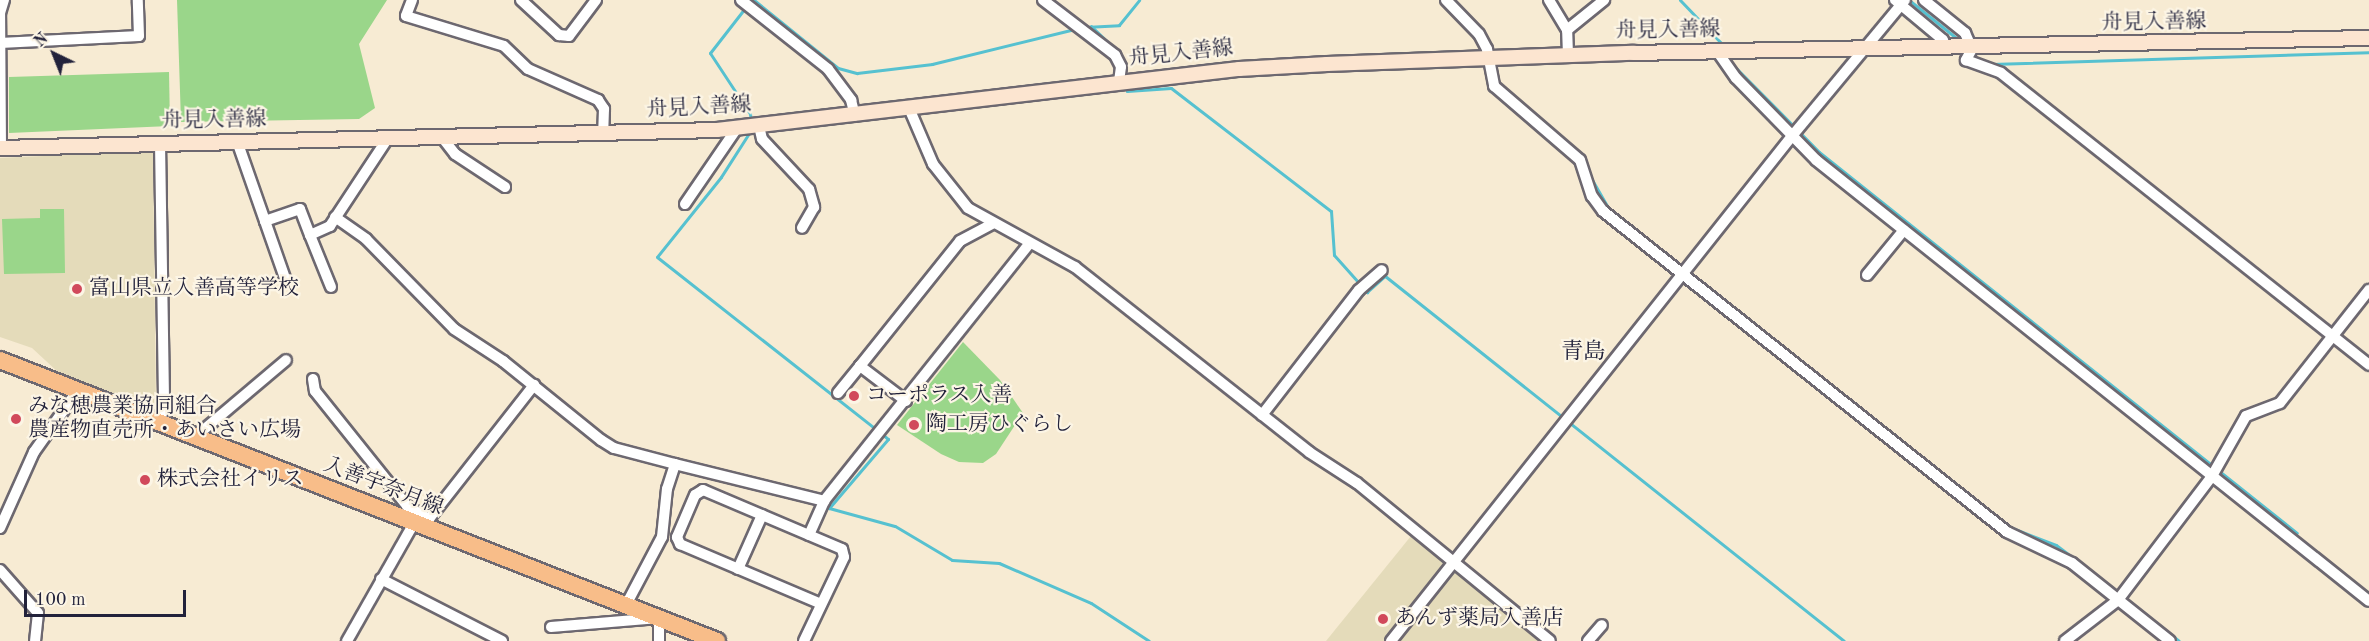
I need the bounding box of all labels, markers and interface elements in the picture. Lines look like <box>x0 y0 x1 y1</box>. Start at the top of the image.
street label: 舟見入善線 <box>2101 9 2207 37</box>
street label: 舟見入善線 <box>1615 17 1721 45</box>
north arrow <box>24 24 84 84</box>
text: N <box>32 31 52 51</box>
street label: 舟見入善線 <box>1127 36 1235 72</box>
street label: 舟見入善線 <box>646 93 752 123</box>
street label: 舟見入善線 <box>161 107 267 135</box>
place label: 富山県立入善高等学校 <box>89 276 299 302</box>
marker: 富山県立入善高等学校 <box>70 282 84 296</box>
district label: 青島 <box>1561 340 1605 366</box>
place label: コーポラス入善 <box>866 383 1013 409</box>
marker: コーポラス入善 <box>847 389 861 403</box>
place label: みな穂農業協同組合 農産物直売所・あいさい広場 <box>28 394 301 444</box>
marker: みな穂農業協同組合 農産物直売所・あいさい広場 <box>9 412 23 426</box>
place label: 陶工房ひぐらし <box>926 412 1073 438</box>
marker: 陶工房ひぐらし <box>907 418 921 432</box>
street label: 入善宇奈月線 <box>320 453 446 521</box>
place label: 株式会社イリス <box>157 467 304 493</box>
marker: 株式会社イリス <box>138 473 152 487</box>
scale bar <box>27 578 189 616</box>
text: 100 m <box>35 591 86 609</box>
place label: あんず薬局入善店 <box>1395 606 1563 632</box>
marker: あんず薬局入善店 <box>1376 612 1390 626</box>

